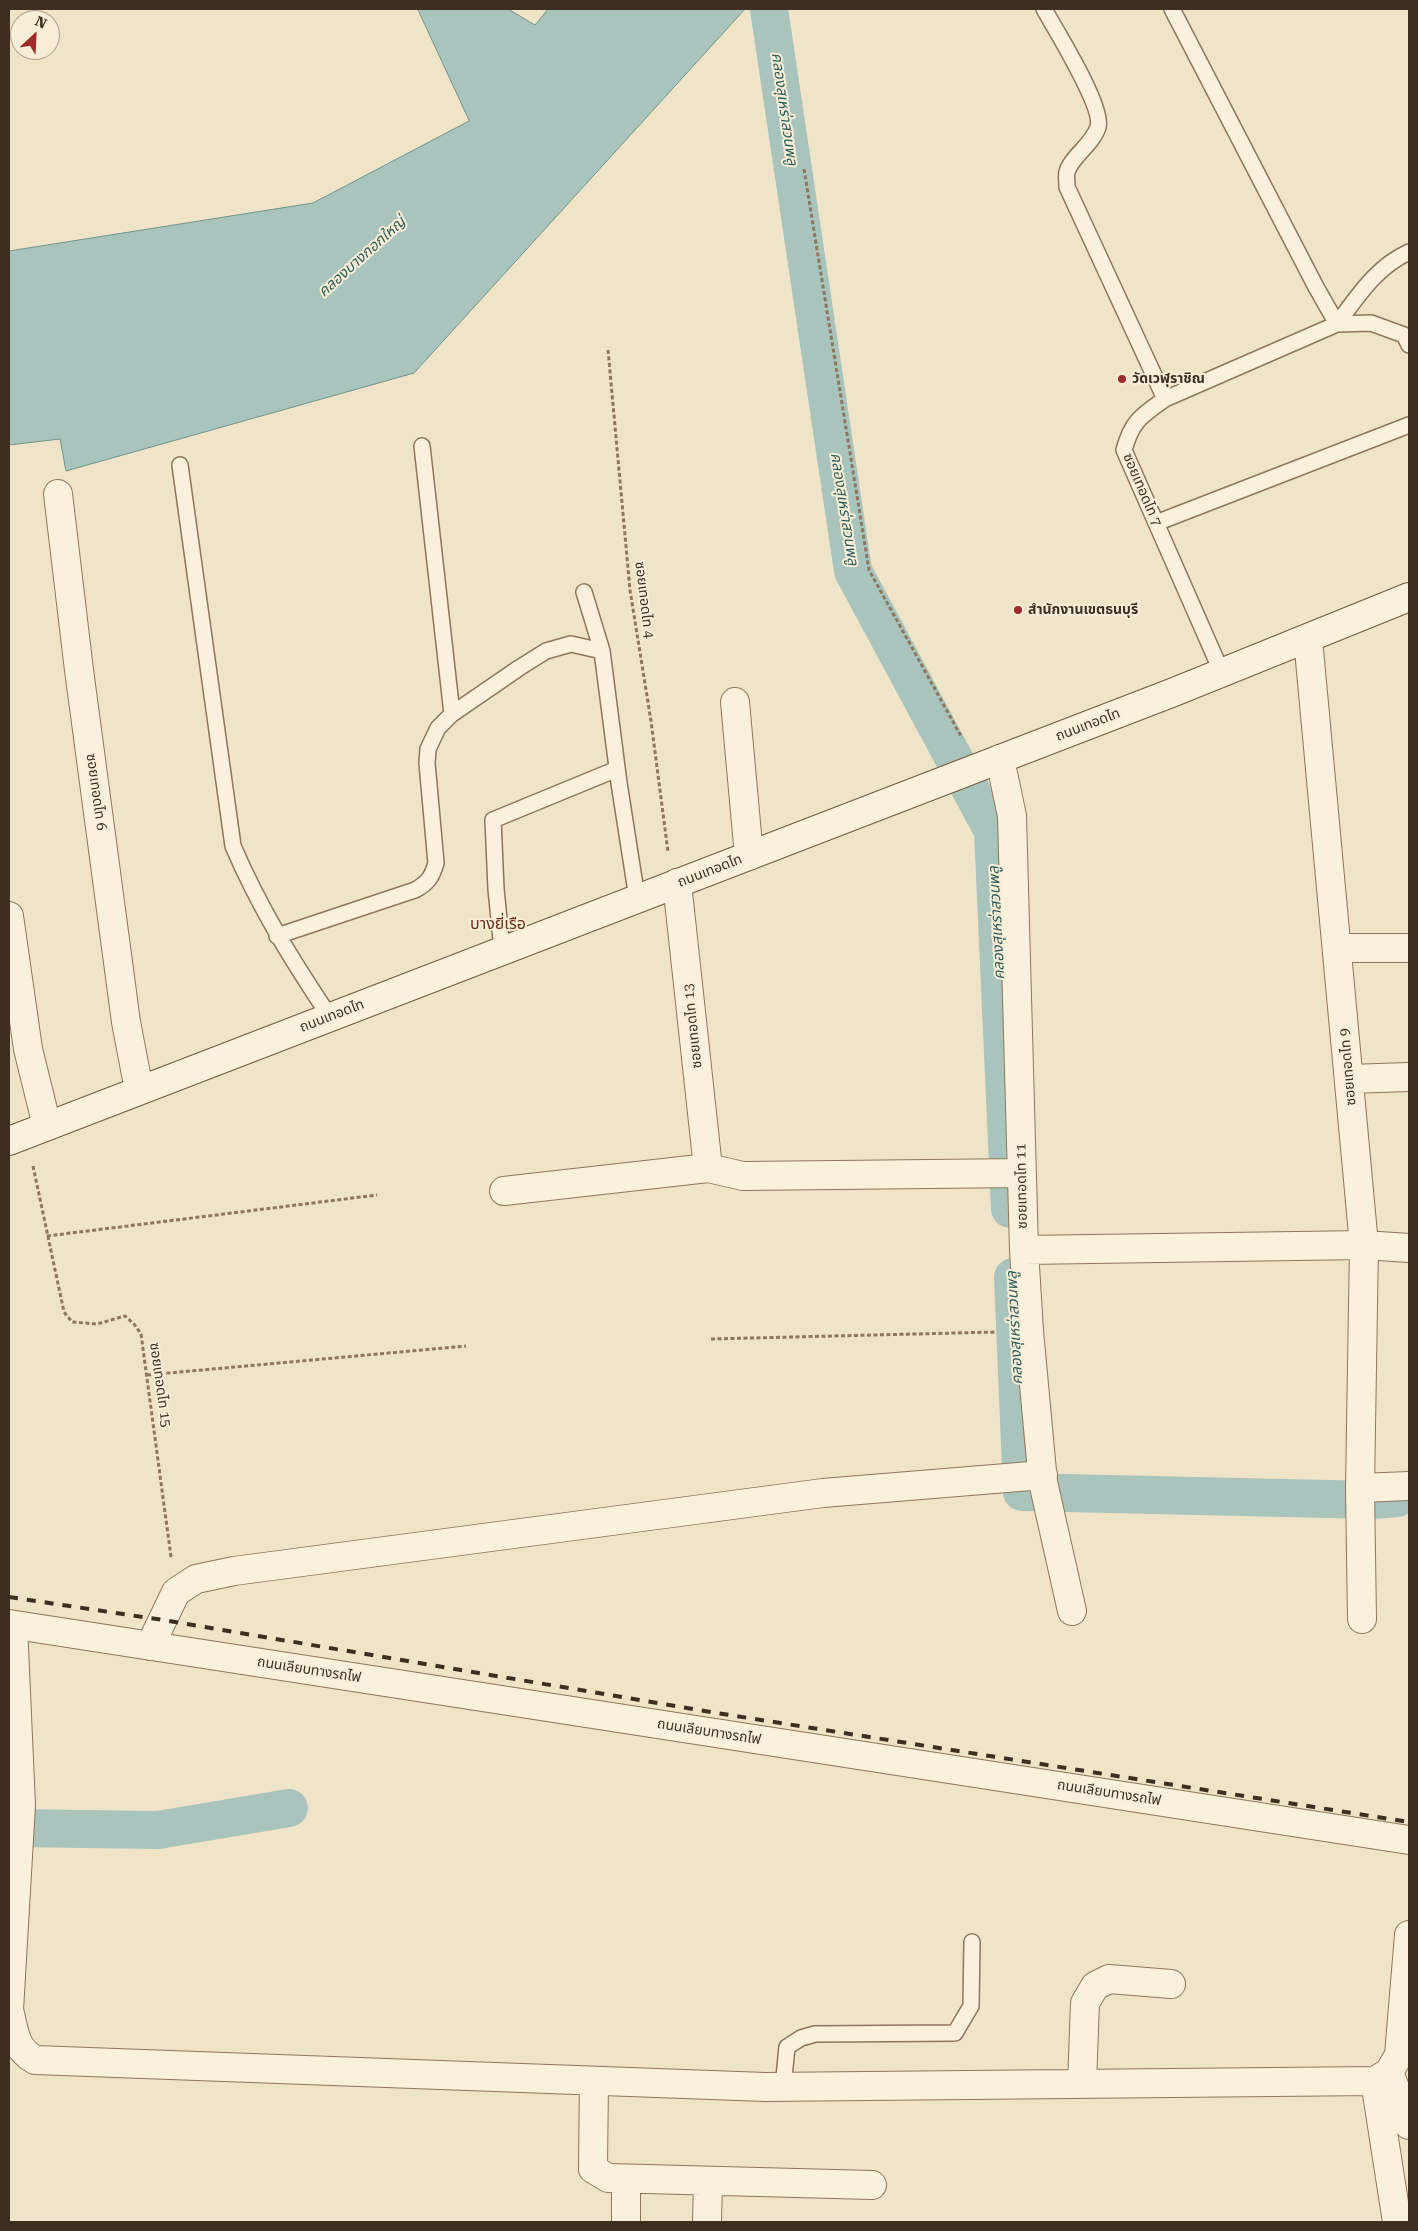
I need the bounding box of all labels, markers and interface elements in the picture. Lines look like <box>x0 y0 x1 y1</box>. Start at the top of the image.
north arrow <box>10 10 60 60</box>
text: N <box>33 13 49 32</box>
water label: คลองสุเหร่าสวนพลู <box>767 51 801 167</box>
water label: คลองบางกอกใหญ่ <box>315 213 409 301</box>
place label: วัดเวฬุราชิณ <box>1132 371 1205 387</box>
marker: วัดเวฬุราชิณ <box>1116 373 1128 385</box>
water label: คลองสุเหร่าสวนพลู <box>826 451 862 567</box>
street label: ซอยเทอดไท 7 <box>1119 451 1165 529</box>
street label: ซอยเทอดไท 4 <box>631 560 657 640</box>
place label: สำนักงานเขตธนบุรี <box>1028 602 1138 618</box>
marker: สำนักงานเขตธนบุรี <box>1012 604 1024 616</box>
street label: ถนนเทอดไท <box>1053 705 1123 745</box>
street label: ซอยเทอดไท 6 <box>82 752 110 832</box>
street label: ถนนเทอดไท <box>675 851 745 891</box>
water label: คลองสุเหร่าสวนพลู <box>985 866 1009 980</box>
district label: บางยี่เรือ <box>470 914 526 934</box>
street label: ซอยเทอดไท 13 <box>680 983 706 1069</box>
street label: ถนนเทอดไท <box>297 996 367 1036</box>
street label: ซอยเทอดไท 9 <box>1336 1028 1360 1106</box>
street label: ซอยเทอดไท 11 <box>1013 1143 1031 1229</box>
water label: คลองสุเหร่าสวนพลู <box>1003 1271 1027 1385</box>
street label: ซอยเทอดไท 15 <box>146 1342 174 1428</box>
street label: ถนนเลียบทางรถไฟ <box>256 1654 362 1686</box>
street label: ถนนเลียบทางรถไฟ <box>656 1716 762 1748</box>
street label: ถนนเลียบทางรถไฟ <box>1056 1777 1162 1809</box>

